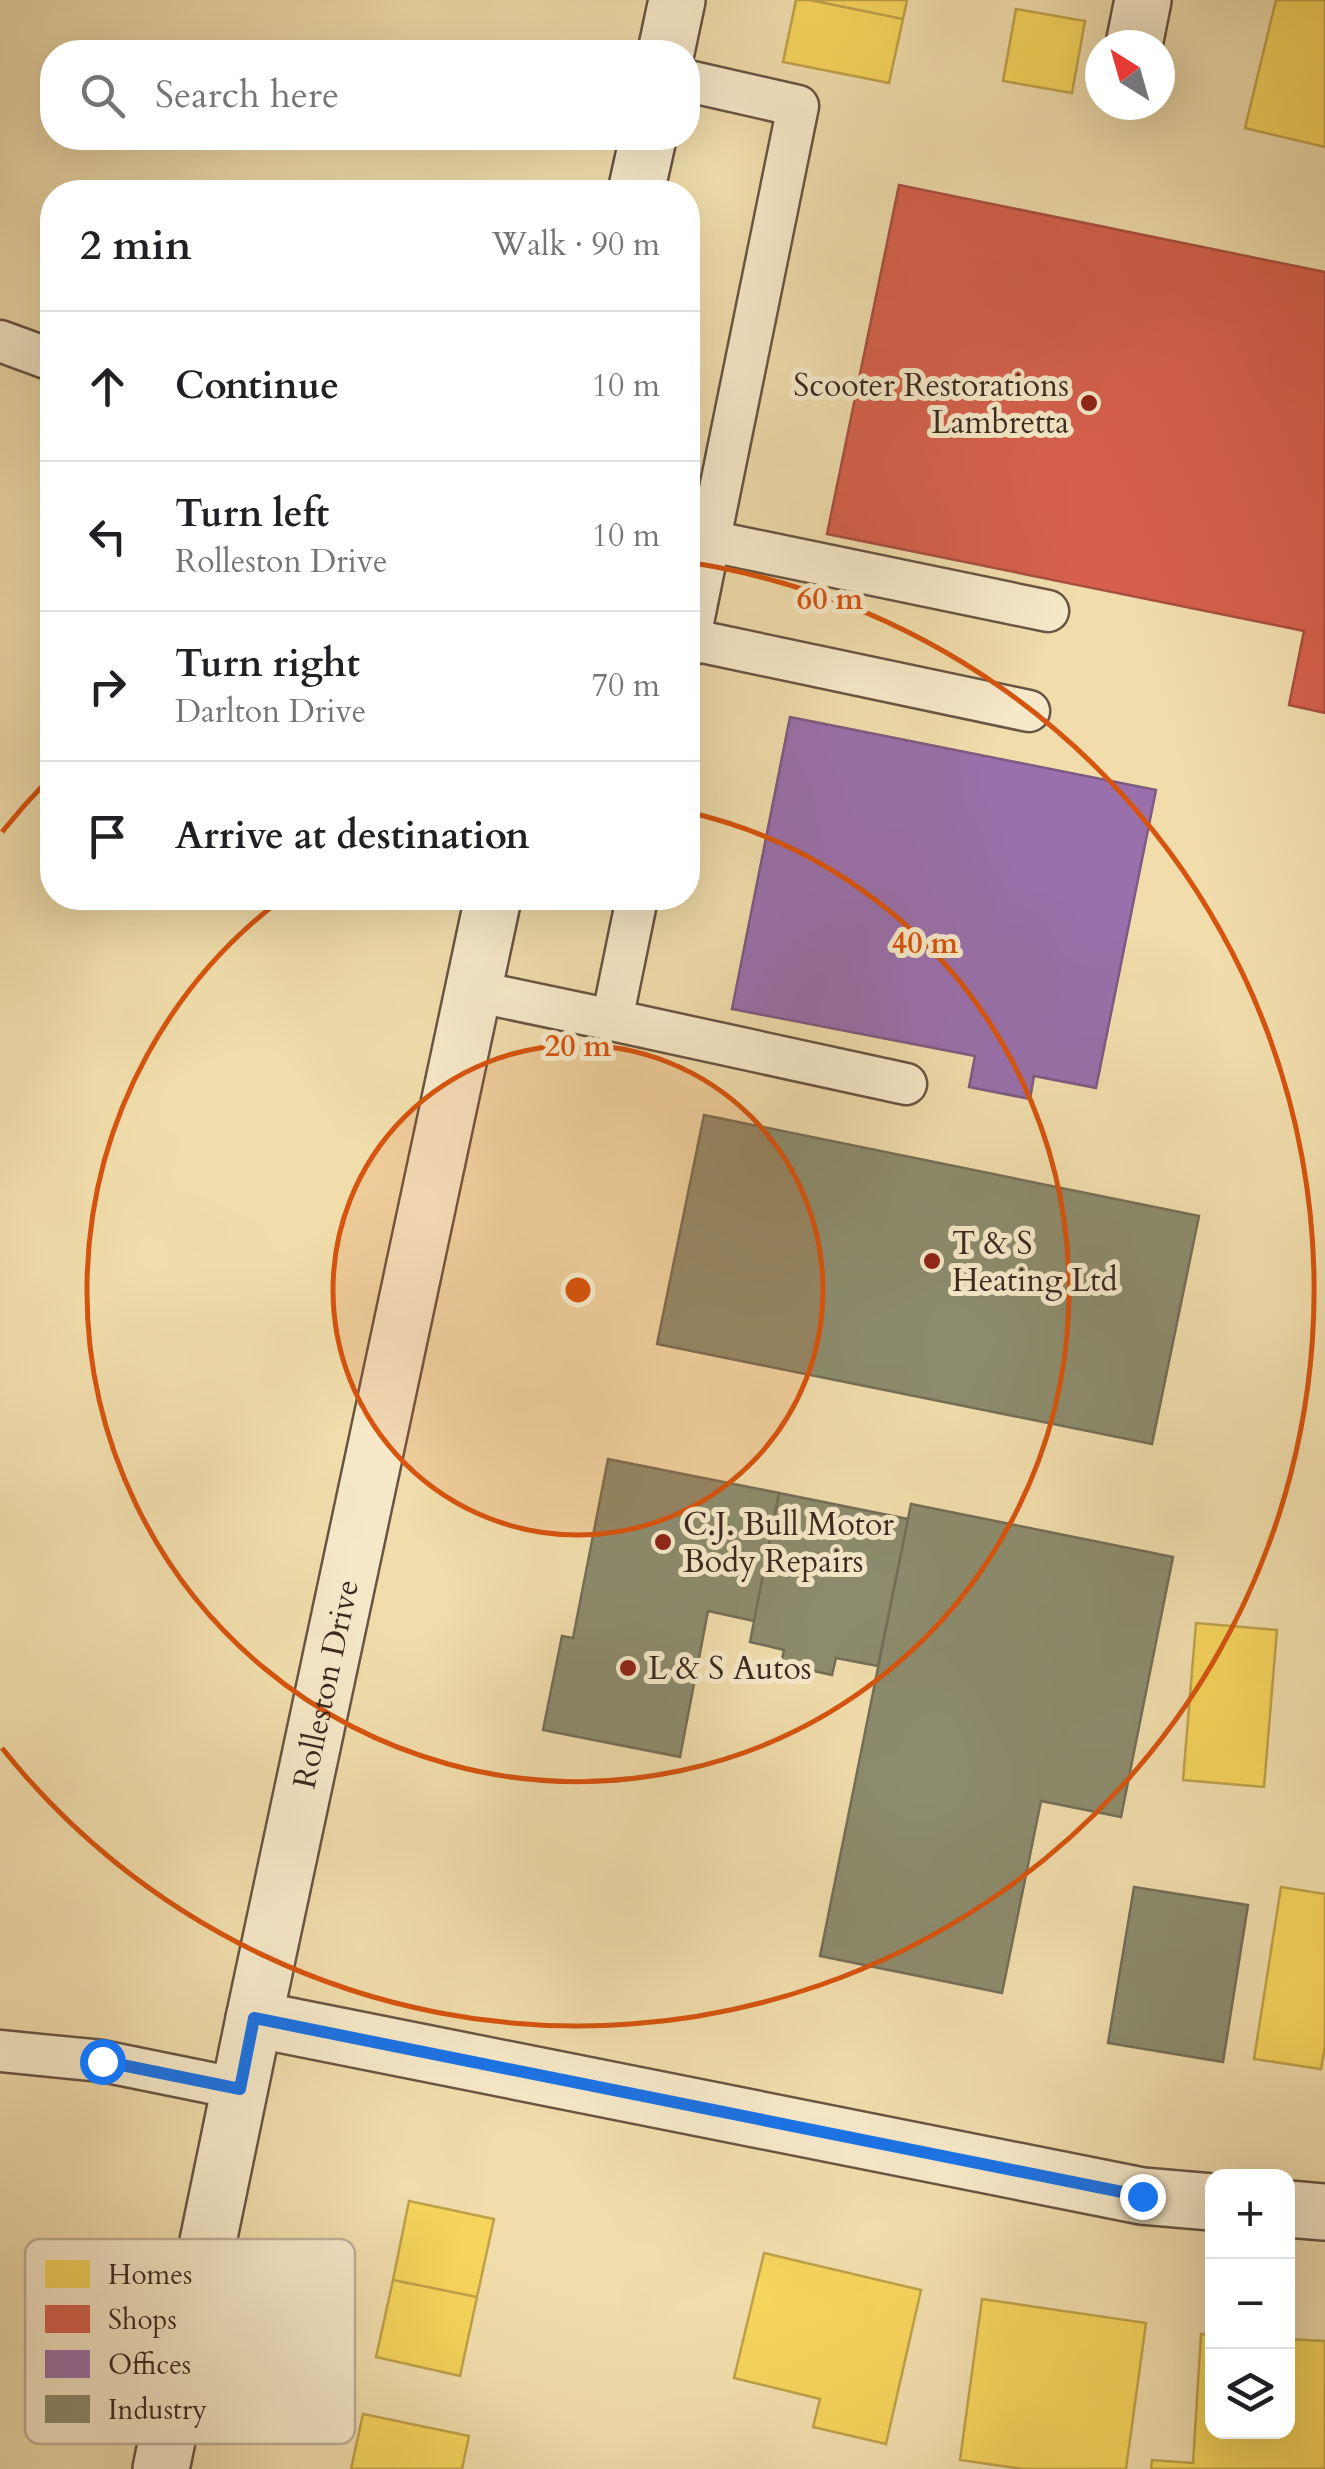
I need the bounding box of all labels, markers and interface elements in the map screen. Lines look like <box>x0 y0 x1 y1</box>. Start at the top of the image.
north arrow <box>1085 30 1175 120</box>
search box <box>40 40 700 150</box>
icon: search <box>75 68 130 123</box>
text: Search here <box>155 69 339 121</box>
text: 2 min <box>80 217 192 274</box>
text: Walk · 90 m <box>492 223 660 267</box>
icon: ahead <box>80 359 135 414</box>
text: Continue <box>175 360 339 412</box>
text: 10 m <box>592 364 660 408</box>
place label: Scooter Restorations Lambretta <box>793 364 1069 445</box>
marker: Scooter Restorations Lambretta <box>1078 392 1100 414</box>
text: Turn left <box>175 488 329 540</box>
icon: left <box>80 509 135 564</box>
text: 10 m <box>592 514 660 558</box>
text: Rolleston Drive <box>175 540 388 584</box>
text: 60 m <box>797 579 864 620</box>
text: Turn right <box>175 638 360 690</box>
icon: right <box>80 659 135 714</box>
text: 70 m <box>592 664 660 708</box>
text: Darlton Drive <box>175 690 366 734</box>
icon: arrive <box>80 809 135 864</box>
text: Arrive at destination <box>175 810 530 862</box>
text: 40 m <box>892 923 959 964</box>
text: 20 m <box>545 1026 612 1067</box>
place label: T & S Heating Ltd <box>952 1222 1117 1303</box>
marker: T & S Heating Ltd <box>921 1250 943 1272</box>
centre of rings <box>560 1272 596 1308</box>
place label: C.J. Bull Motor Body Repairs <box>683 1503 894 1584</box>
marker: C.J. Bull Motor Body Repairs <box>652 1531 674 1553</box>
street label: Rolleston Drive <box>283 1576 370 1793</box>
place label: L & S Autos <box>648 1647 811 1691</box>
marker: L & S Autos <box>617 1657 639 1679</box>
route start <box>80 2039 126 2085</box>
map controls <box>1205 2169 1295 2439</box>
button: + <box>1205 2169 1295 2259</box>
route end <box>1120 2174 1166 2220</box>
legend <box>25 2239 355 2444</box>
text: Homes <box>108 2256 192 2294</box>
button: − <box>1205 2259 1295 2349</box>
text: Shops <box>108 2301 177 2339</box>
text: Offices <box>108 2346 191 2384</box>
button: layers <box>1205 2349 1295 2439</box>
text: Industry <box>108 2391 207 2429</box>

